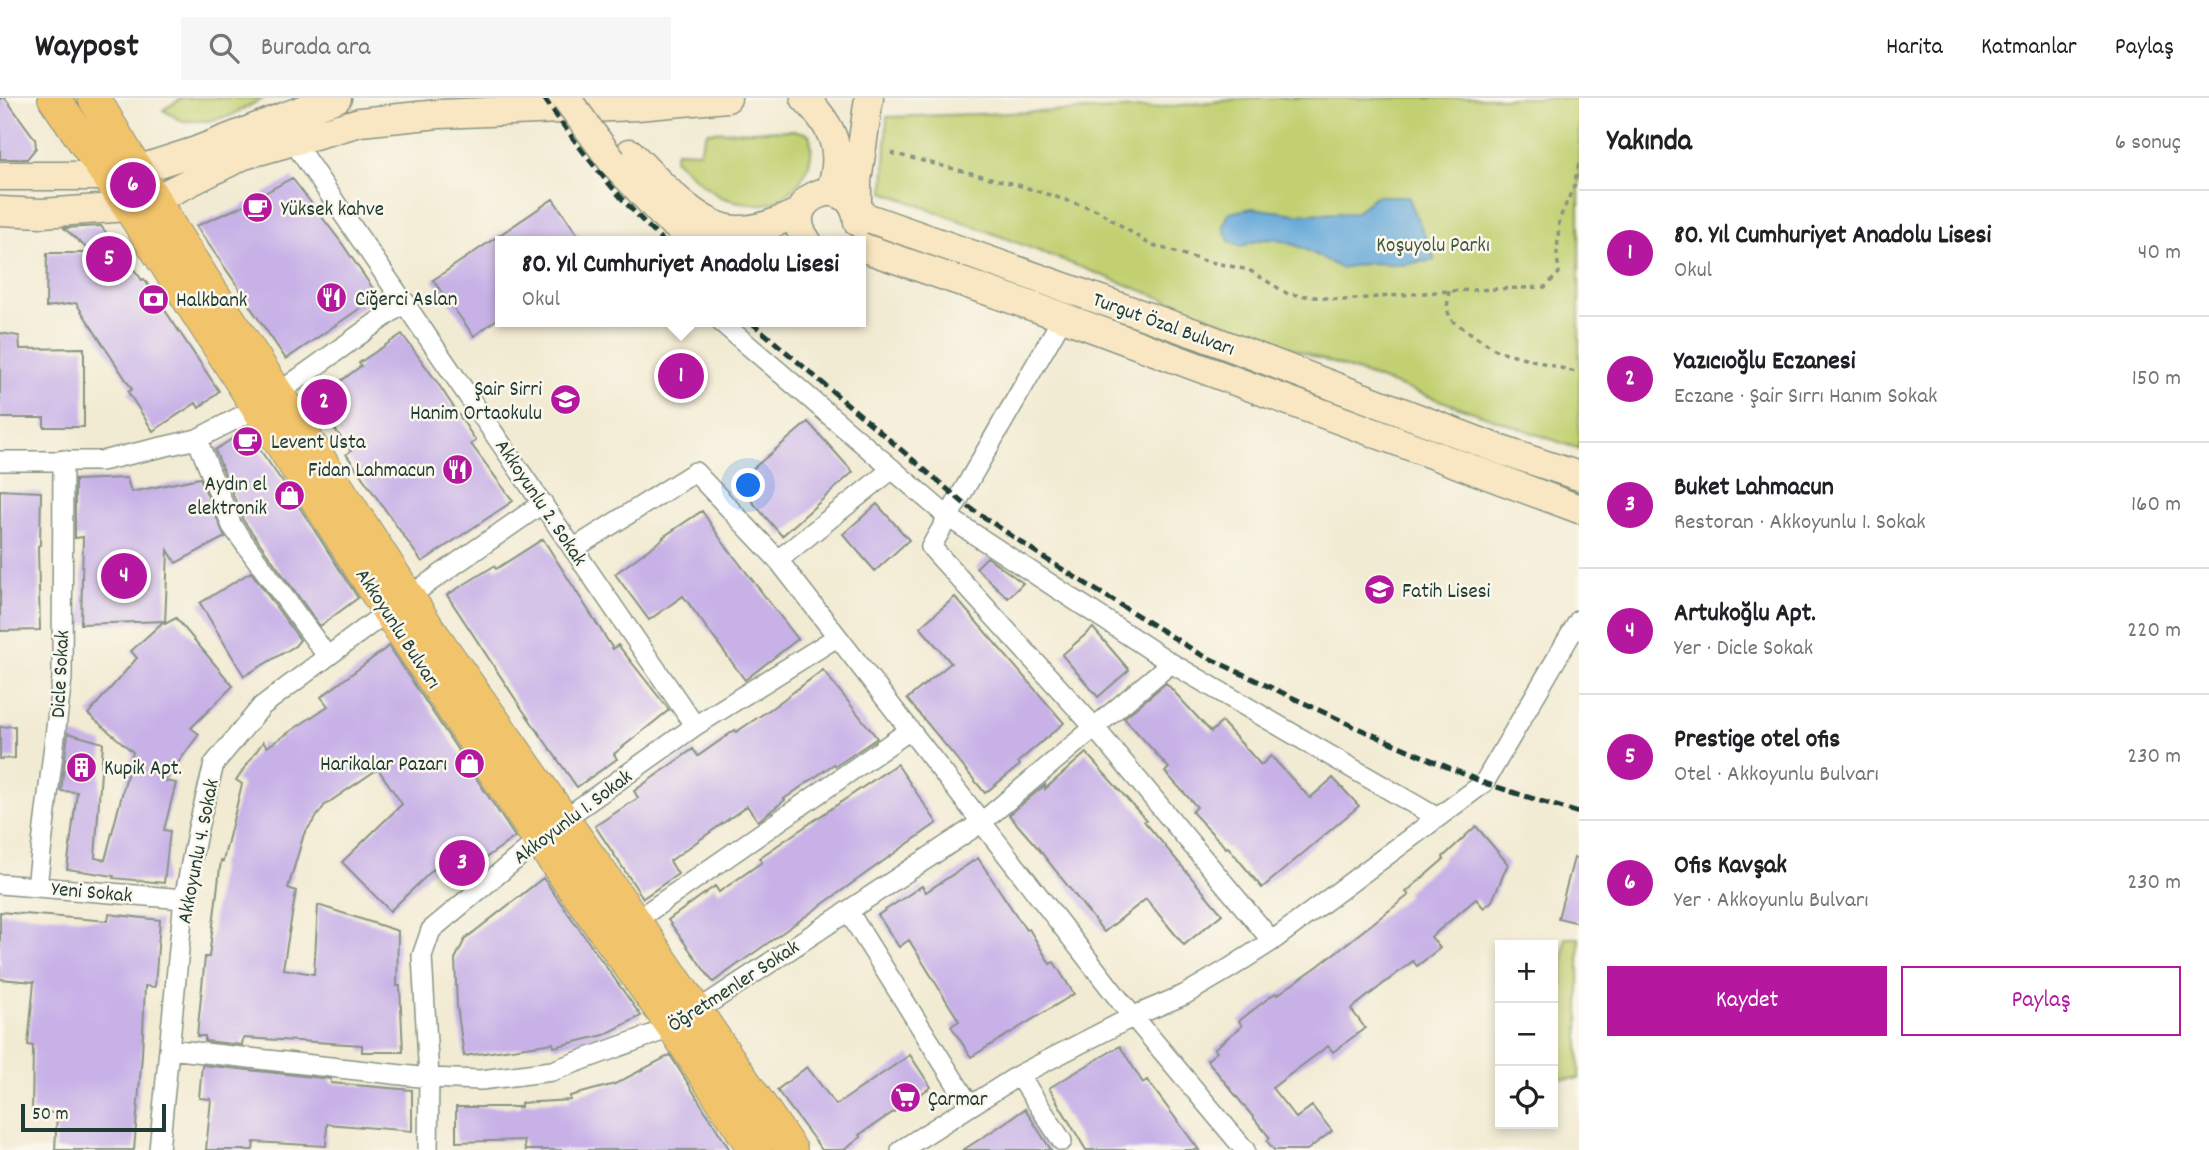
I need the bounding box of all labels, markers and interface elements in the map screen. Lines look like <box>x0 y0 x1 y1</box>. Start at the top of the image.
search box <box>181 17 671 80</box>
text: Waypost <box>35 25 139 72</box>
icon: search <box>205 29 243 67</box>
text: Burada ara <box>261 30 371 67</box>
text: Harita <box>1886 31 1943 65</box>
text: Katmanlar <box>1981 31 2077 65</box>
text: Paylaş <box>2115 31 2174 65</box>
text: Yakında <box>1607 122 1692 165</box>
text: 6 sonuç <box>2115 127 2181 160</box>
pin: 6 <box>110 159 156 211</box>
cafe icon: Yüksek kahve <box>241 191 275 225</box>
place label: Yüksek kahve <box>281 196 384 226</box>
text: 80. Yıl Cumhuriyet Anadolu Lisesi <box>1674 218 1991 255</box>
park label: Koşuyolu Parkı <box>1376 232 1490 262</box>
pin: 5 <box>86 233 132 285</box>
popup <box>495 236 866 327</box>
text: 1 <box>1627 237 1633 270</box>
text: 40 m <box>2138 237 2181 270</box>
text: 80. Yıl Cumhuriyet Anadolu Lisesi <box>522 247 839 284</box>
text: Okul <box>1674 255 1712 288</box>
restaurant icon: Ciğerci Aslan <box>315 281 349 315</box>
bank icon: Halkbank <box>136 282 170 316</box>
text: Okul <box>522 284 560 317</box>
place label: Ciğerci Aslan <box>355 286 457 316</box>
street label: Turgut Özal Bulvarı <box>1088 286 1238 365</box>
place label: Halkbank <box>176 287 247 317</box>
text: Yazıcıoğlu Eczanesi <box>1674 344 1855 381</box>
pin: 1 <box>658 350 704 402</box>
text: 2 <box>1625 363 1635 396</box>
text: 150 m <box>2132 363 2181 396</box>
pin: 2 <box>301 376 347 428</box>
place label: Şair Sirri Hanim Ortaokulu <box>410 376 542 430</box>
text: Eczane · Şair Sırrı Hanım Sokak <box>1674 381 1937 414</box>
school or university icon: Şair Sirri Hanim Ortaokulu <box>548 383 582 417</box>
cafe icon: Levent Usta <box>231 424 265 458</box>
place label: Levent Usta <box>271 429 367 459</box>
street label: Akkoyunlu 2. Sokak <box>486 434 593 573</box>
restaurant icon: Fidan Lahmacun <box>441 452 475 486</box>
place label: Fidan Lahmacun <box>308 457 435 487</box>
your location <box>731 468 765 502</box>
text: Buket Lahmacun <box>1674 470 1834 507</box>
place label: Aydın el elektronik <box>188 471 267 525</box>
shop icon: Aydın el elektronik <box>273 478 307 512</box>
text: 3 <box>1625 489 1635 522</box>
text: 160 m <box>2131 489 2181 522</box>
text: Restoran · Akkoyunlu 1. Sokak <box>1674 507 1926 540</box>
pin: 4 <box>101 550 147 602</box>
street label: Akkoyunlu Bulvarı <box>346 563 447 696</box>
school or university icon: Fatih Lisesi <box>1362 573 1396 607</box>
place label: Fatih Lisesi <box>1402 578 1491 608</box>
text: Artukoğlu Apt. <box>1674 596 1816 633</box>
text: 4 <box>1625 615 1635 648</box>
text: 220 m <box>2127 615 2181 648</box>
street label: Dicle Sokak <box>45 630 79 719</box>
text: Yer · Dicle Sokak <box>1674 633 1813 666</box>
text: Prestige otel ofis <box>1674 722 1840 759</box>
text: 5 <box>1625 741 1635 774</box>
text: 230 m <box>2127 741 2181 774</box>
shop icon: Harikalar Pazarı <box>453 746 487 780</box>
building icon: Kupik Apt. <box>64 750 98 784</box>
place label: Harikalar Pazarı <box>320 751 447 781</box>
place label: Kupik Apt. <box>104 755 182 785</box>
text: Otel · Akkoyunlu Bulvarı <box>1674 759 1879 792</box>
street label: Akkoyunlu 1. Sokak <box>508 763 640 873</box>
street label: Akkoyunlu 4. Sokak <box>171 777 229 927</box>
pin: 3 <box>439 837 485 889</box>
text: Ofis Kavşak <box>1674 848 1787 885</box>
text: 6 <box>1624 867 1636 900</box>
text: 230 m <box>2127 867 2181 900</box>
street label: Yeni Sokak <box>50 876 133 912</box>
text: Yer · Akkoyunlu Bulvarı <box>1674 885 1868 918</box>
street label: Öğretmenler Sokak <box>663 934 806 1041</box>
map controls <box>1495 940 1558 1129</box>
button: + <box>1495 940 1558 1003</box>
button: Kaydet <box>1607 966 1887 1036</box>
button: Paylaş <box>1901 966 2181 1036</box>
button: − <box>1495 1003 1558 1066</box>
button: locate <box>1495 1066 1558 1129</box>
supermarket icon: Çarmar <box>888 1081 922 1115</box>
place label: Çarmar <box>928 1086 988 1116</box>
scale bar <box>21 1101 166 1133</box>
text: 50 m <box>32 1102 69 1129</box>

